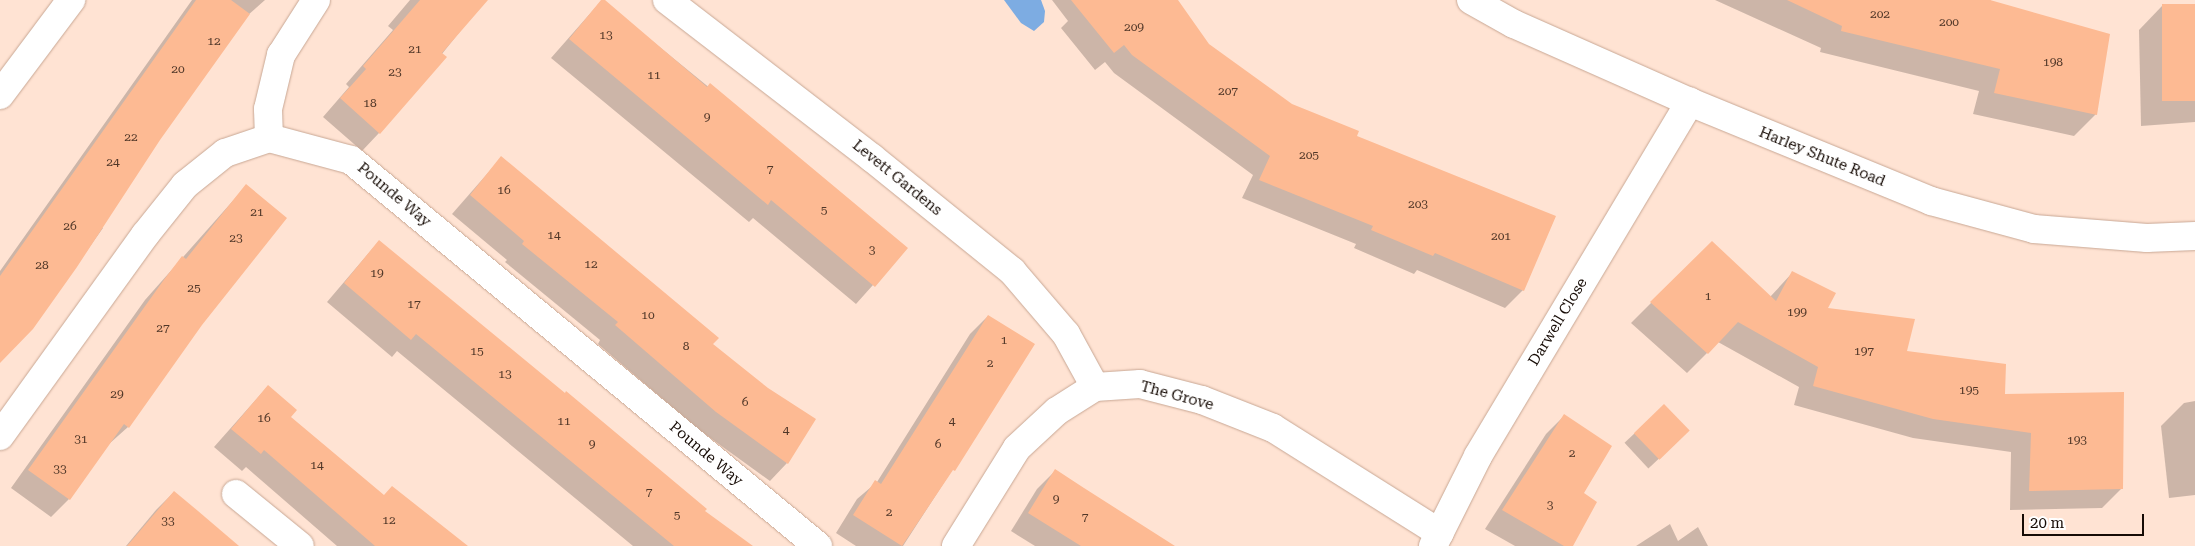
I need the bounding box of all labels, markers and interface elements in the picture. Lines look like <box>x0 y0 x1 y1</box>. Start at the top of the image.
house number: 202 <box>1870 8 1890 22</box>
house number: 200 <box>1939 16 1959 30</box>
house number: 209 <box>1124 21 1144 35</box>
house number: 13 <box>599 29 613 43</box>
house number: 12 <box>207 35 221 49</box>
house number: 21 <box>408 43 422 57</box>
house number: 198 <box>2043 56 2063 70</box>
house number: 20 <box>171 63 185 77</box>
house number: 23 <box>388 66 402 80</box>
house number: 11 <box>647 69 661 83</box>
house number: 207 <box>1218 85 1238 99</box>
house number: 18 <box>363 97 377 111</box>
house number: 9 <box>704 111 710 125</box>
street label: Harley Shute Road <box>1756 123 1888 191</box>
house number: 22 <box>124 131 138 145</box>
street label: Levett Gardens <box>849 136 945 220</box>
house number: 205 <box>1299 149 1319 163</box>
house number: 24 <box>106 156 120 170</box>
street label: Pounde Way <box>354 159 434 231</box>
house number: 7 <box>767 163 773 177</box>
house number: 16 <box>497 184 511 198</box>
house number: 203 <box>1408 198 1428 212</box>
house number: 5 <box>821 204 827 218</box>
house number: 21 <box>250 206 264 220</box>
house number: 26 <box>63 220 77 234</box>
house number: 14 <box>547 229 561 243</box>
house number: 201 <box>1491 230 1511 244</box>
house number: 23 <box>229 232 243 246</box>
house number: 3 <box>869 244 875 258</box>
house number: 12 <box>584 258 598 272</box>
house number: 28 <box>35 259 49 273</box>
house number: 19 <box>370 267 384 281</box>
street label: Darwell Close <box>1525 275 1591 369</box>
house number: 25 <box>187 282 201 296</box>
house number: 1 <box>1705 290 1711 304</box>
house number: 17 <box>407 298 421 312</box>
house number: 199 <box>1787 306 1807 320</box>
house number: 10 <box>641 309 655 323</box>
house number: 27 <box>156 322 170 336</box>
house number: 1 <box>1001 334 1007 348</box>
house number: 8 <box>683 340 689 354</box>
house number: 15 <box>470 345 484 359</box>
house number: 197 <box>1854 345 1874 359</box>
house number: 2 <box>987 357 993 371</box>
house number: 13 <box>498 368 512 382</box>
street label: The Grove <box>1138 378 1216 414</box>
house number: 195 <box>1959 384 1979 398</box>
house number: 29 <box>110 388 124 402</box>
house number: 6 <box>742 396 748 410</box>
house number: 16 <box>257 412 271 426</box>
house number: 11 <box>557 415 571 429</box>
house number: 4 <box>949 415 955 429</box>
street label: Pounde Way <box>666 418 746 490</box>
house number: 4 <box>783 424 789 438</box>
house number: 31 <box>74 433 88 447</box>
house number: 193 <box>2067 434 2087 448</box>
house number: 9 <box>589 438 595 452</box>
house number: 6 <box>935 438 941 452</box>
house number: 2 <box>1569 447 1575 461</box>
house number: 14 <box>310 459 324 473</box>
house number: 33 <box>53 463 67 477</box>
house number: 7 <box>646 486 652 500</box>
house number: 9 <box>1053 493 1059 507</box>
house number: 3 <box>1547 499 1553 513</box>
scale bar <box>2025 504 2148 536</box>
house number: 2 <box>886 506 892 520</box>
house number: 5 <box>674 509 680 523</box>
house number: 7 <box>1082 511 1088 525</box>
house number: 12 <box>382 514 396 528</box>
text: 20 m <box>2030 514 2064 532</box>
house number: 33 <box>161 515 175 529</box>

